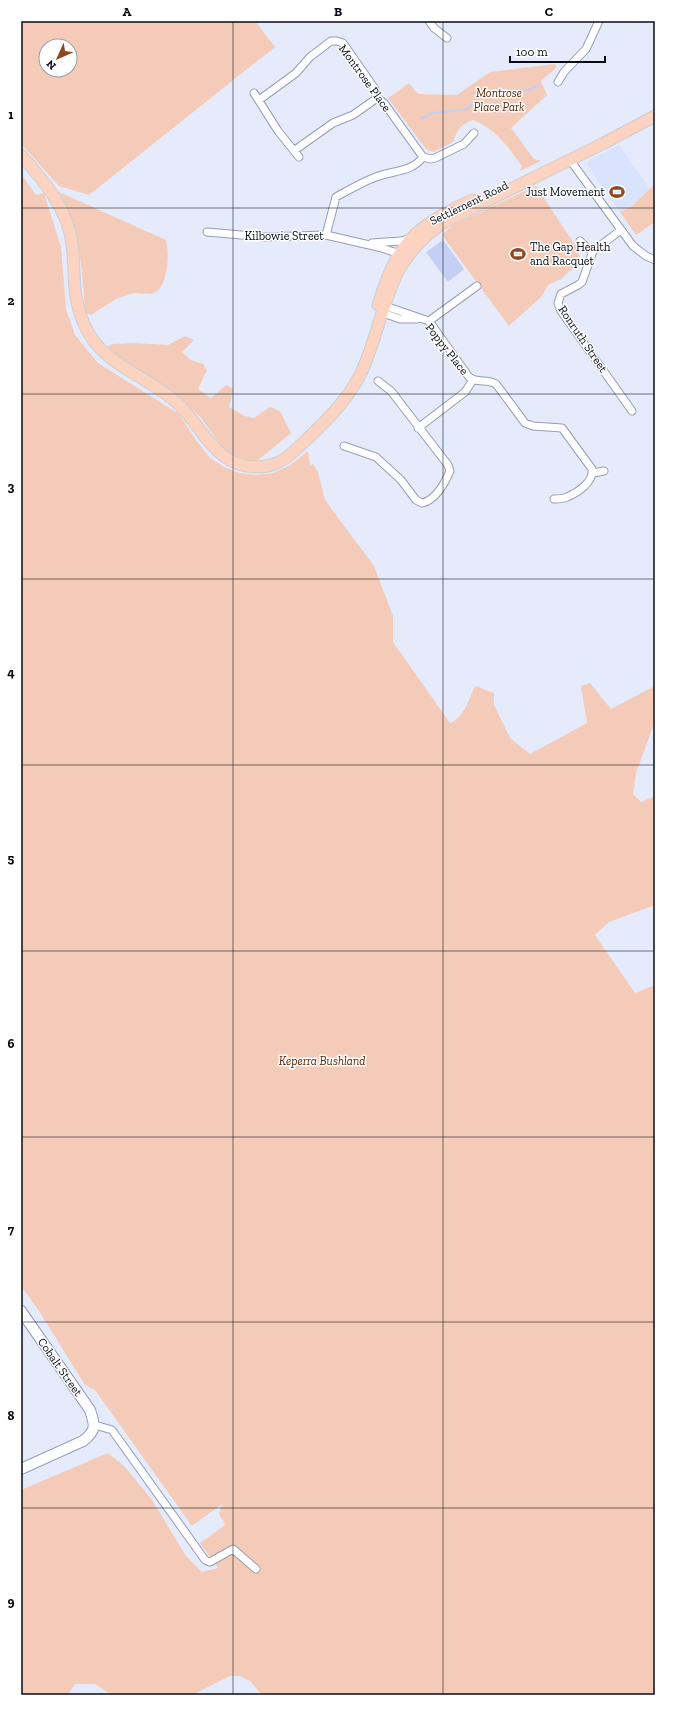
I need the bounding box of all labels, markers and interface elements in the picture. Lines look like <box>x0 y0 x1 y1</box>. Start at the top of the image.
text: A <box>123 4 132 19</box>
text: B <box>334 4 342 19</box>
text: C <box>545 4 553 19</box>
north arrow <box>38 38 78 78</box>
scale bar <box>510 38 605 64</box>
street label: Montrose Place <box>336 42 394 115</box>
text: 100 m <box>516 45 548 59</box>
text: N <box>43 57 59 72</box>
park label: Montrose Place Park <box>474 86 525 114</box>
text: 1 <box>8 107 14 122</box>
street label: Settlement Road <box>427 178 511 228</box>
sports icon: Just Movement <box>608 183 626 201</box>
place label: Just Movement <box>525 185 606 199</box>
street label: Kilbowie Street <box>244 229 324 243</box>
place label: The Gap Health and Racquet <box>530 240 611 268</box>
sports icon: The Gap Health and Racquet <box>509 245 527 263</box>
text: 2 <box>8 293 15 308</box>
street label: Ronruth Street <box>556 303 611 375</box>
street label: Poppy Place <box>423 320 472 378</box>
text: 3 <box>8 479 15 494</box>
text: 4 <box>7 665 15 680</box>
text: 5 <box>8 851 15 866</box>
text: 6 <box>8 1036 15 1051</box>
park label: Keperra Bushland <box>279 1054 365 1068</box>
text: 7 <box>8 1222 15 1237</box>
street label: Cobalt Street <box>35 1335 86 1399</box>
text: 8 <box>7 1408 15 1423</box>
text: 9 <box>8 1594 15 1609</box>

